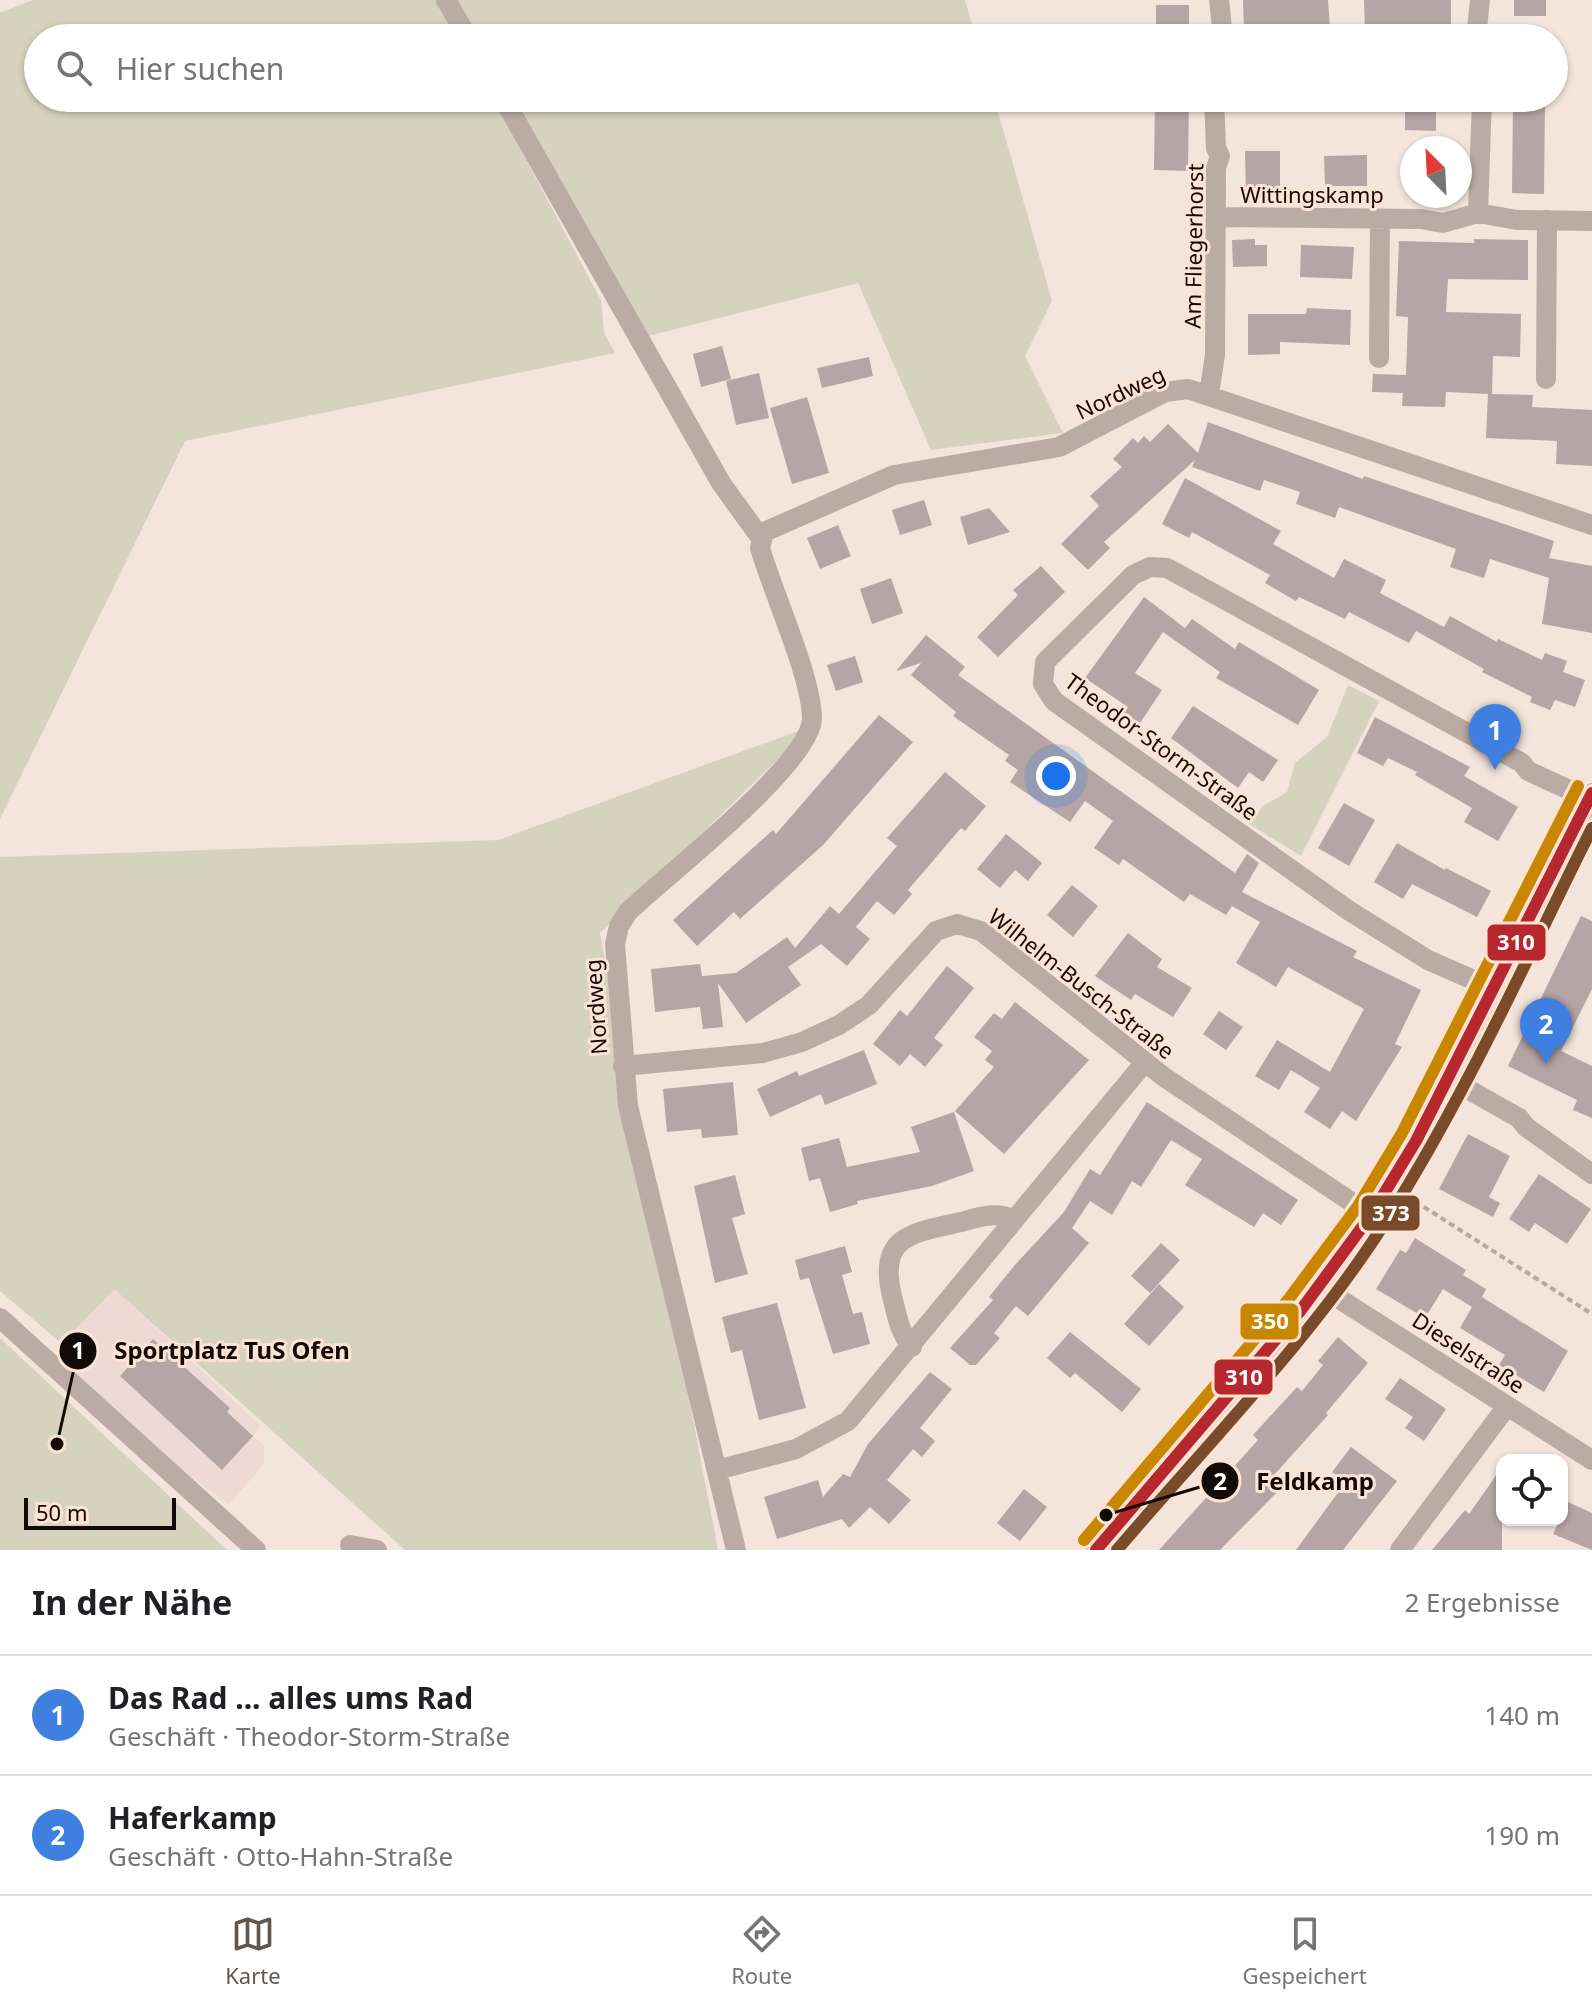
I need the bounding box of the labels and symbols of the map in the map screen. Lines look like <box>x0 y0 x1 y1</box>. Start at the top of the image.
north arrow <box>1400 136 1472 208</box>
street label: Am Fliegerhorst <box>1177 163 1209 329</box>
street label: Wittingskamp <box>1240 179 1384 209</box>
street label: Nordweg <box>1070 358 1170 426</box>
street label: Theodor-Storm-Straße <box>1059 666 1265 826</box>
pin: 1 <box>1469 704 1521 770</box>
your location <box>1036 756 1076 796</box>
street label: Wilhelm-Busch-Straße <box>983 901 1181 1065</box>
line badge: 310 <box>1486 923 1547 962</box>
text: 310 <box>1497 926 1535 956</box>
street label: Nordweg <box>577 958 613 1056</box>
pin: 2 <box>1520 998 1572 1064</box>
line badge: 373 <box>1360 1194 1421 1232</box>
text: 373 <box>1372 1197 1410 1227</box>
line badge: 350 <box>1239 1302 1300 1341</box>
street label: Dieselstraße <box>1407 1304 1531 1400</box>
text: 350 <box>1251 1305 1289 1335</box>
callout: Sportplatz TuS Ofen <box>58 1327 366 1375</box>
text: 1 <box>71 1333 85 1366</box>
text: Sportplatz TuS Ofen <box>114 1333 350 1366</box>
line badge: 310 <box>1213 1358 1274 1396</box>
text: 310 <box>1225 1361 1263 1391</box>
callout: Feldkamp <box>1200 1457 1390 1505</box>
text: 2 <box>1213 1464 1227 1497</box>
text: Feldkamp <box>1256 1464 1374 1497</box>
scale bar <box>24 1494 176 1530</box>

